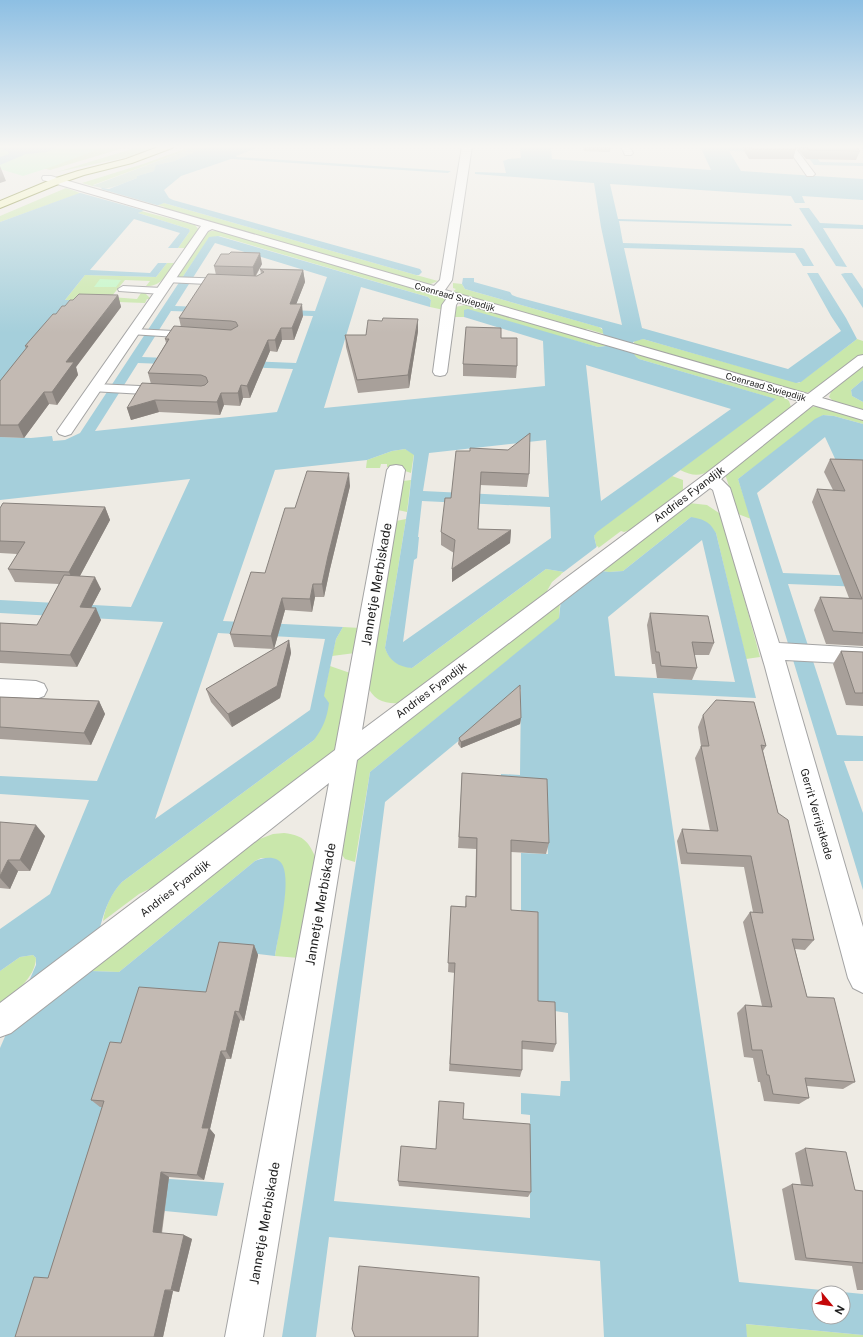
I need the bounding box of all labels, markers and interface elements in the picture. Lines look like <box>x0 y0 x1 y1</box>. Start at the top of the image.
street label: Coenraad Swiepdijk <box>414 280 497 313</box>
street label: Coenraad Swiepdijk <box>725 370 808 403</box>
street label: Andries Fyandijk <box>651 464 727 524</box>
street label: Jannetje Merbiskade <box>358 522 395 647</box>
street label: Andries Fyandijk <box>393 660 469 720</box>
street label: Gerrit Verrijstkade <box>798 767 836 861</box>
street label: Jannetje Merbiskade <box>302 842 339 967</box>
street label: Andries Fyandijk <box>138 857 212 919</box>
street label: Jannetje Merbiskade <box>246 1161 283 1286</box>
north arrow <box>811 1285 851 1325</box>
text: N <box>832 1303 847 1317</box>

